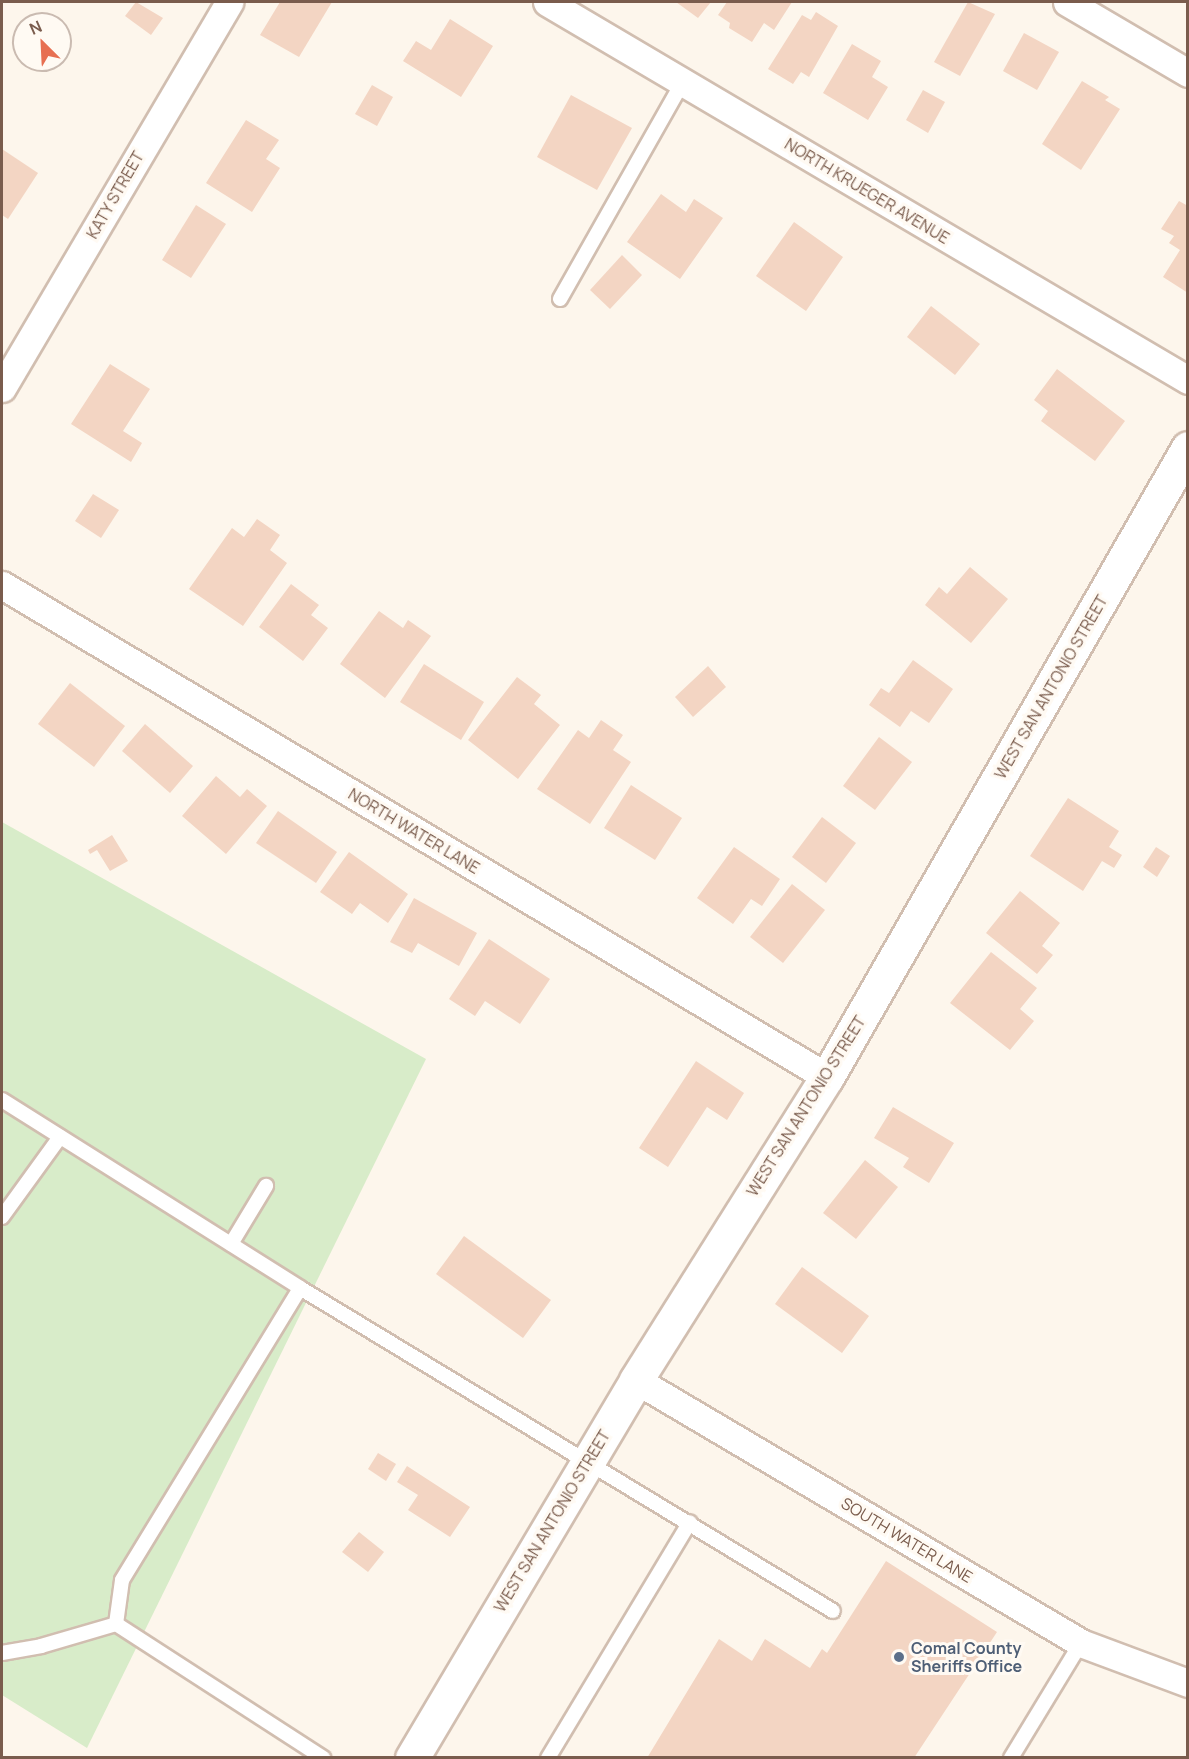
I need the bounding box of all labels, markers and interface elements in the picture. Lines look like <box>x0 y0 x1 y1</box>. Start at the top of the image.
north arrow <box>12 12 72 72</box>
text: N <box>26 15 45 40</box>
street label: NORTH KRUEGER AVENUE <box>781 134 953 248</box>
street label: KATY STREET <box>82 148 148 242</box>
street label: WEST SAN ANTONIO STREET <box>990 592 1112 782</box>
street label: NORTH WATER LANE <box>345 784 483 878</box>
street label: WEST SAN ANTONIO STREET <box>742 1012 870 1200</box>
street label: WEST SAN ANTONIO STREET <box>490 1426 614 1616</box>
street label: SOUTH WATER LANE <box>838 1493 976 1587</box>
place label: Comal County Sheriffs Office <box>911 1638 1022 1676</box>
marker: Comal County Sheriffs Office <box>892 1650 906 1664</box>

